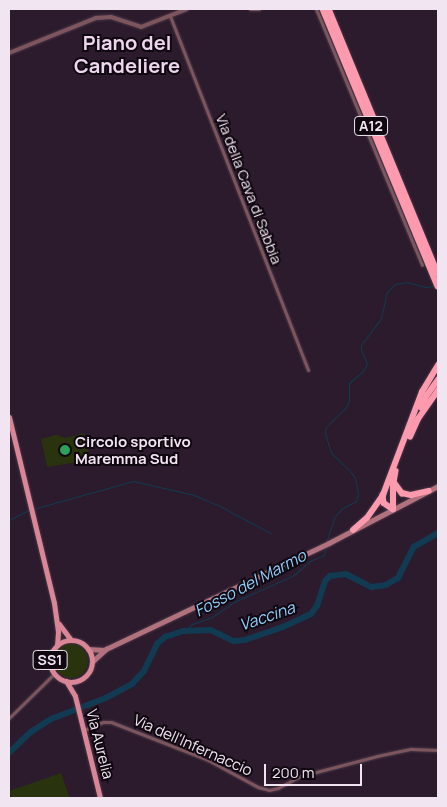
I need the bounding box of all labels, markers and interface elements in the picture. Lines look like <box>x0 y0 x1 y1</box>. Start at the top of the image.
district label: Piano del Candeliere <box>74 30 180 77</box>
street label: Via della Cava di Sabbia <box>212 111 286 267</box>
road number: A12 <box>354 114 388 138</box>
place label: Circolo sportivo Maremma Sud <box>75 432 191 467</box>
marker: Circolo sportivo Maremma Sud <box>59 444 71 456</box>
water label: Fosso del Marmo <box>191 546 309 620</box>
water label: Vaccina <box>237 598 297 634</box>
road number: SS1 <box>32 648 68 672</box>
street label: Via Aurelia <box>83 707 117 781</box>
street label: Via dell'Infernaccio <box>131 711 255 779</box>
scale bar <box>267 754 364 786</box>
text: 200 m <box>272 762 315 783</box>

